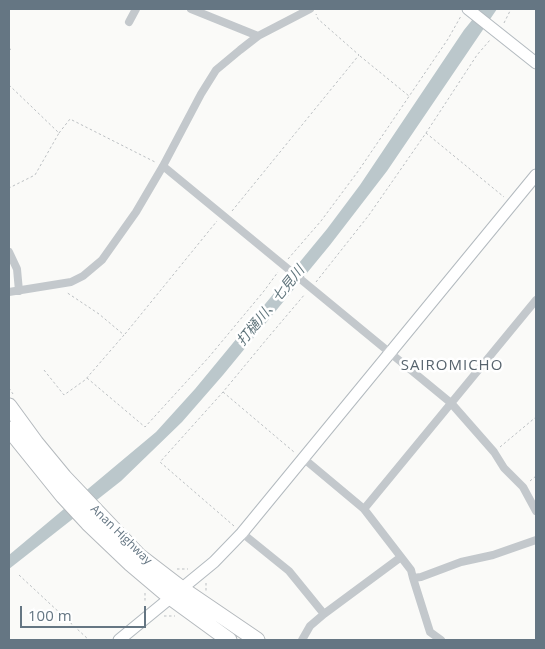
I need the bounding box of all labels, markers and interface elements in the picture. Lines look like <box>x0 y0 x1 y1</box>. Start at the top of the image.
water label: 打樋川、七見川 <box>234 263 308 349</box>
district label: SAIROMICHO <box>399 357 505 375</box>
street label: Anan Highway <box>87 502 155 568</box>
scale bar <box>22 596 149 628</box>
text: 100 m <box>28 605 72 625</box>

